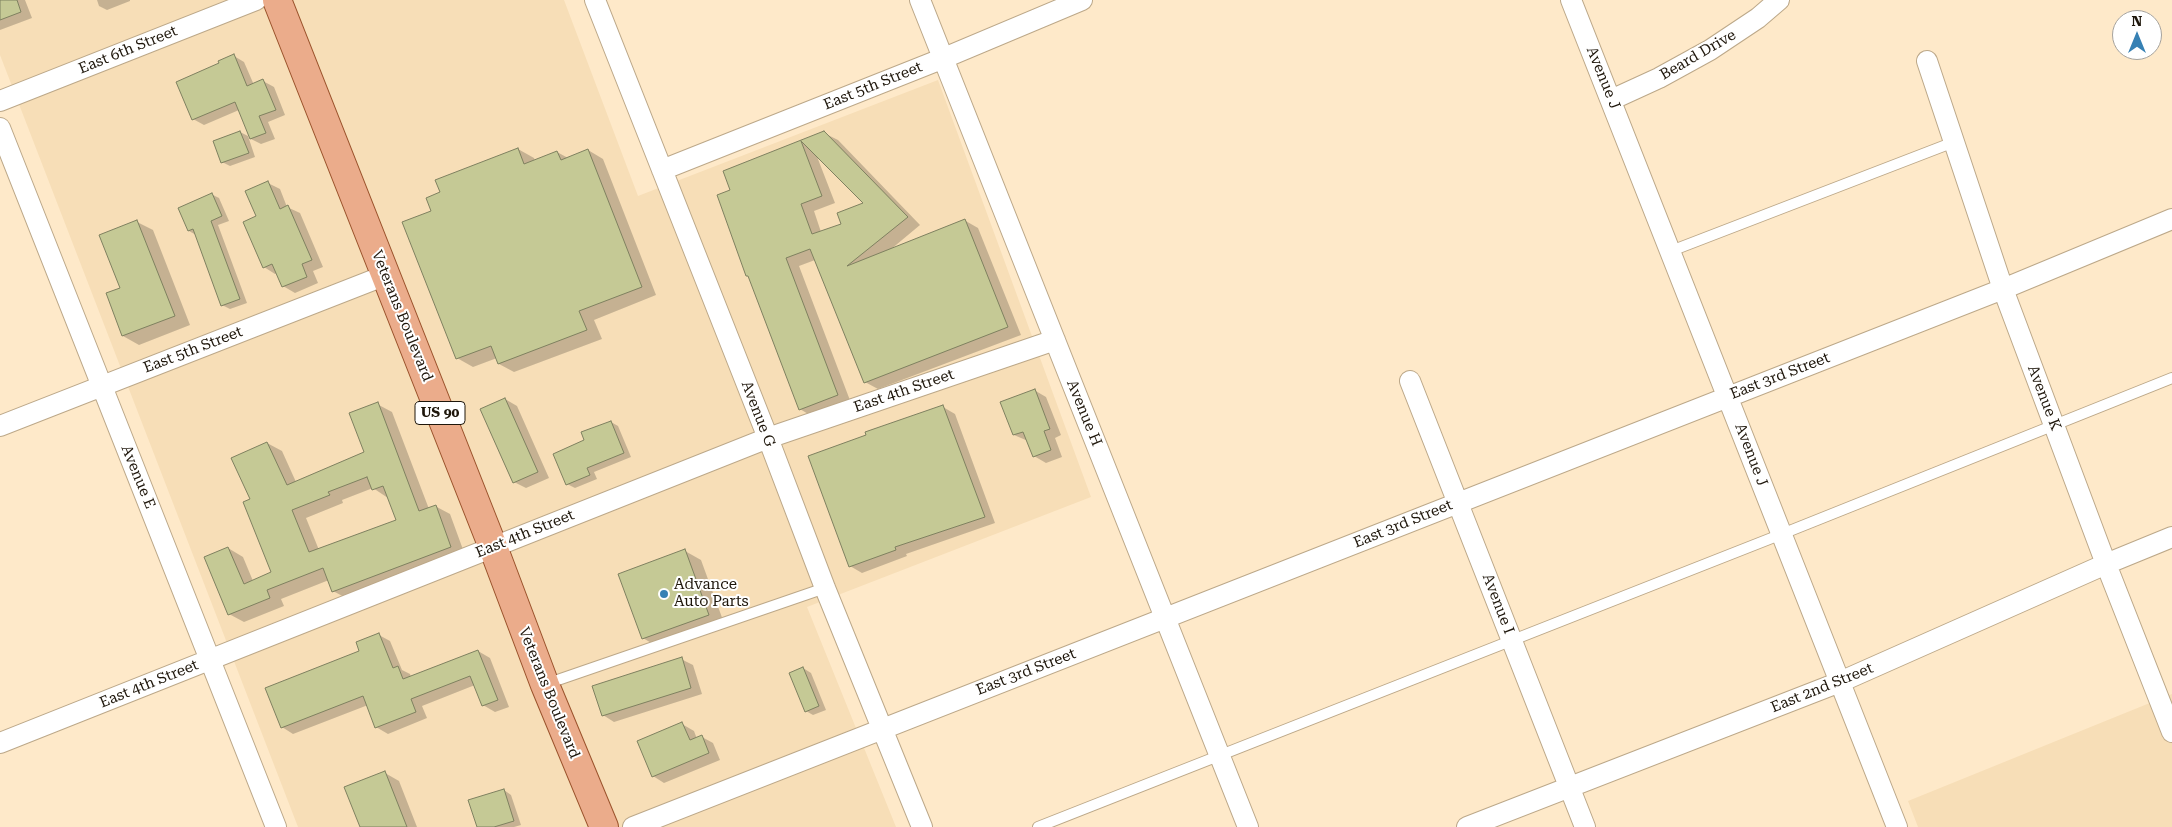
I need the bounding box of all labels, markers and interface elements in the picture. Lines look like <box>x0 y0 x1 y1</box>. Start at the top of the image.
north arrow <box>2112 10 2162 60</box>
text: N <box>2132 13 2142 29</box>
street label: East 6th Street <box>76 22 180 78</box>
street label: Beard Drive <box>1657 26 1739 84</box>
street label: Avenue J <box>1582 44 1624 112</box>
street label: East 5th Street <box>821 58 925 114</box>
street label: Veterans Boulevard <box>367 248 437 384</box>
street label: East 5th Street <box>141 323 245 377</box>
street label: East 3rd Street <box>1728 349 1832 403</box>
street label: Avenue K <box>2023 363 2065 433</box>
street label: East 4th Street <box>852 365 956 417</box>
street label: Avenue H <box>1063 377 1105 449</box>
street label: Avenue G <box>737 378 779 450</box>
road number: US 90 <box>415 402 465 424</box>
street label: Avenue J <box>1731 421 1771 489</box>
street label: Avenue E <box>117 442 159 512</box>
street label: East 3rd Street <box>1351 496 1455 552</box>
street label: East 4th Street <box>473 506 577 562</box>
street label: Avenue I <box>1478 571 1518 637</box>
place label: Advance Auto Parts <box>674 576 749 611</box>
marker: Advance Auto Parts <box>658 588 670 600</box>
street label: Veterans Boulevard <box>514 625 584 761</box>
street label: East 3rd Street <box>974 645 1078 699</box>
street label: East 4th Street <box>97 656 201 712</box>
street label: East 2nd Street <box>1768 659 1876 717</box>

